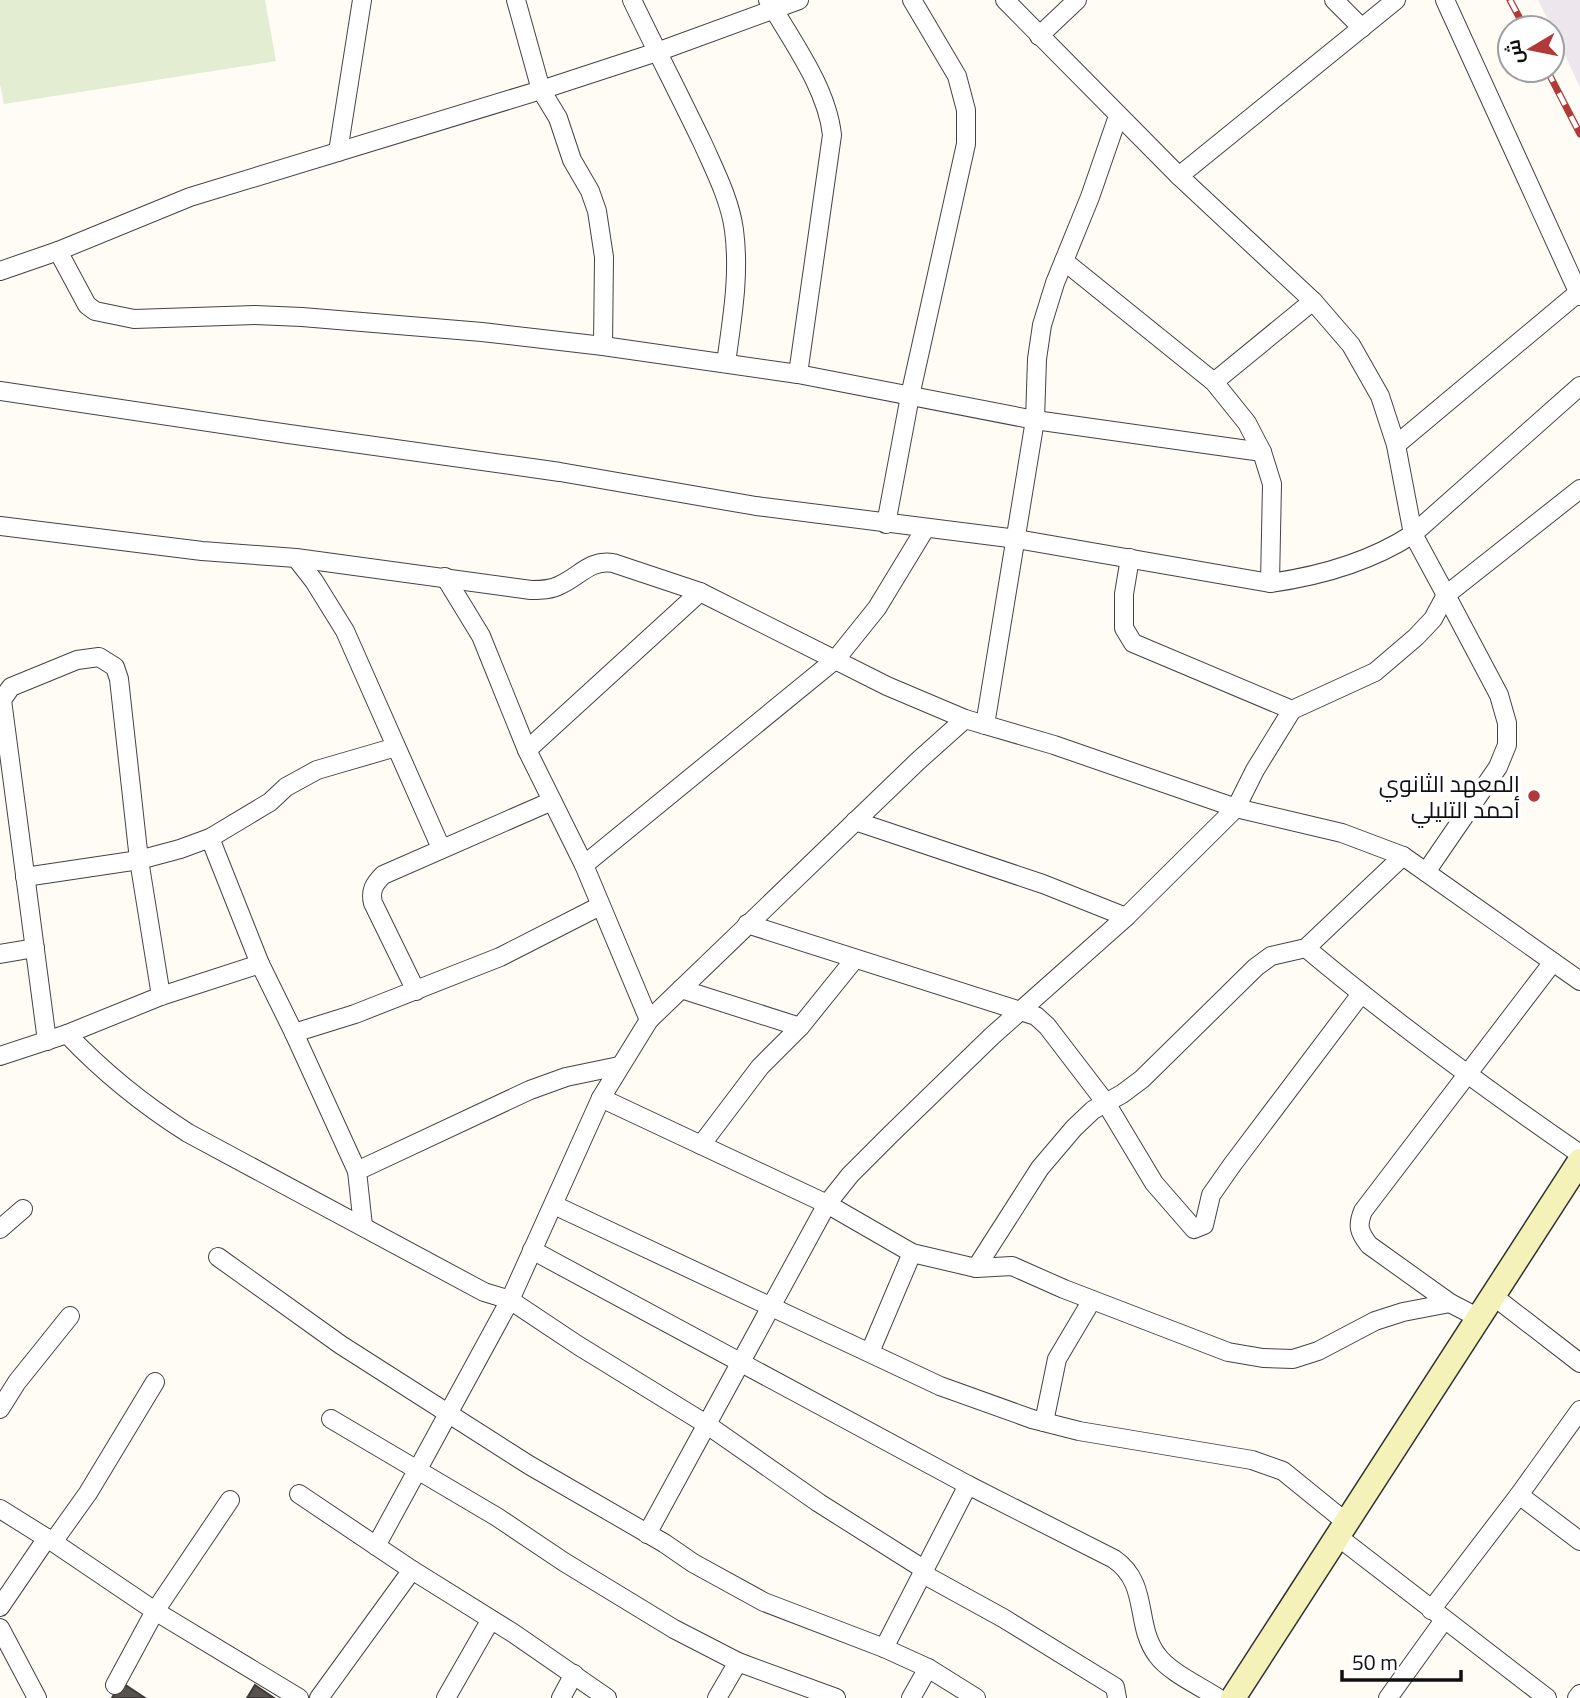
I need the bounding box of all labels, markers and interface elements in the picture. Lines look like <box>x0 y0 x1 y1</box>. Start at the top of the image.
north arrow <box>1496 14 1566 84</box>
text: ش <box>1494 37 1534 67</box>
place label: المعهد الثانوي أحمد التليلي <box>1379 762 1520 831</box>
marker: المعهد الثانوي أحمد التليلي <box>1526 788 1542 804</box>
scale bar <box>1342 1638 1461 1682</box>
text: 50 m <box>1352 1643 1398 1682</box>

